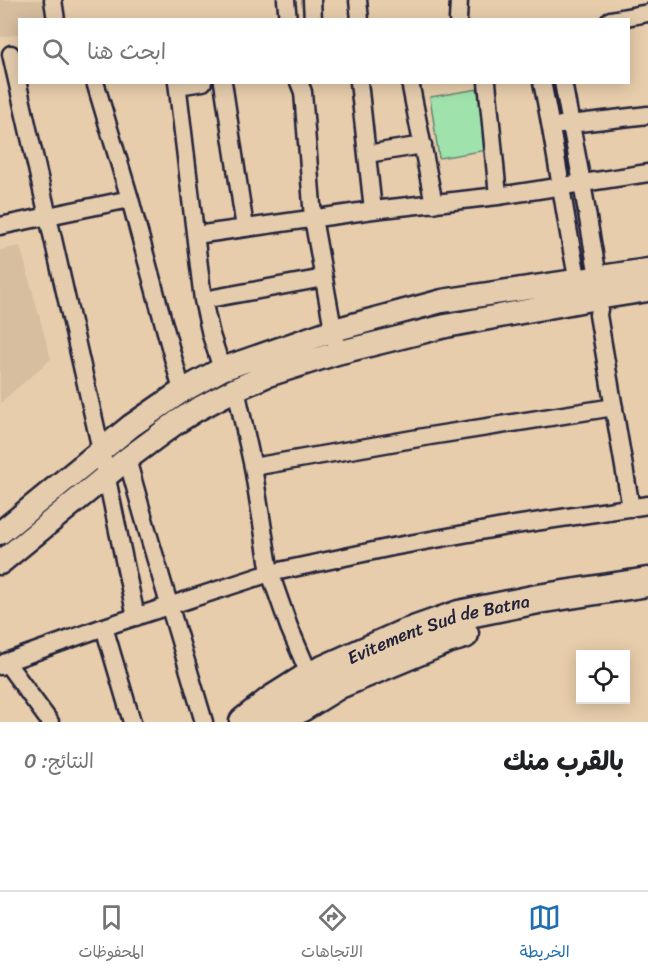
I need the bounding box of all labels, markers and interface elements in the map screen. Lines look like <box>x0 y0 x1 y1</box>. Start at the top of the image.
search box <box>18 18 630 84</box>
text: ابحث هنا <box>87 32 166 71</box>
icon: search <box>39 35 72 68</box>
street label: Evitement Sud de Batna <box>342 585 533 674</box>
map controls <box>576 650 630 704</box>
button: locate <box>576 650 630 704</box>
text: بالقرب منك <box>503 738 624 784</box>
text: النتائج: 0 <box>24 744 94 779</box>
tab: المحفوظات <box>78 901 144 966</box>
tab: الاتجاهات <box>301 901 363 966</box>
tab: الخريطة <box>520 901 570 966</box>

